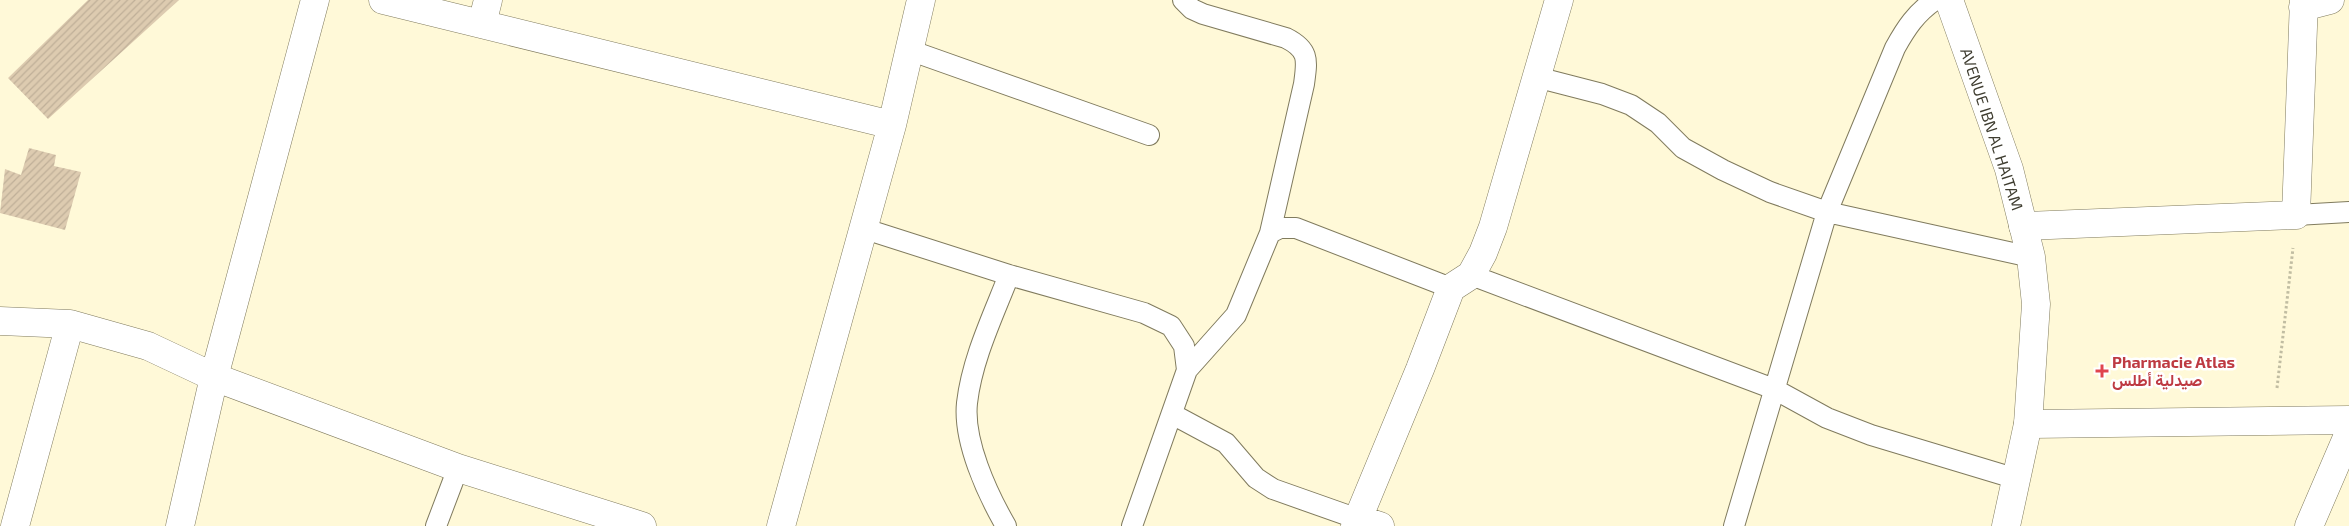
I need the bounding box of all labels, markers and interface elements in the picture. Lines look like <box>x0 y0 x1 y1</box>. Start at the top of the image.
street label: AVENUE IBN AL HAITAM <box>1957 45 2028 212</box>
place label: Pharmacie Atlas صيدلية أطلس <box>2112 352 2235 390</box>
marker: Pharmacie Atlas صيدلية أطلس <box>2096 365 2108 377</box>

